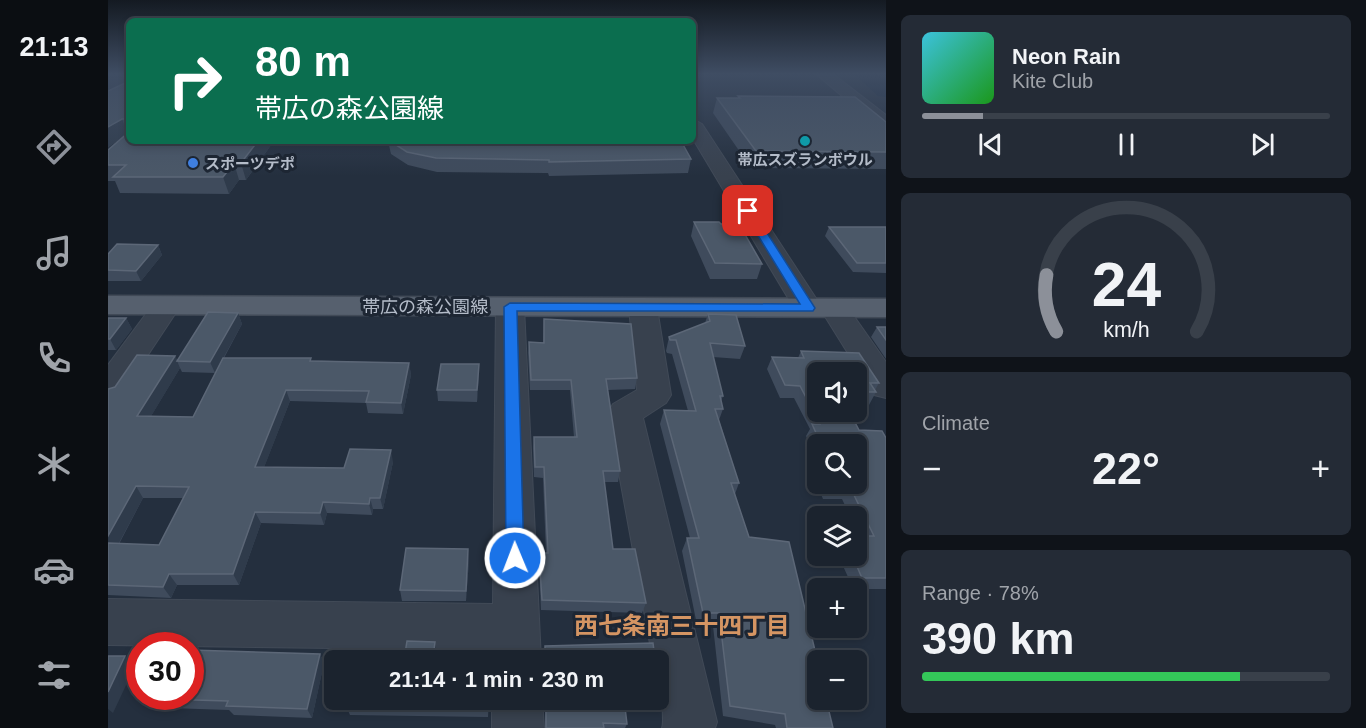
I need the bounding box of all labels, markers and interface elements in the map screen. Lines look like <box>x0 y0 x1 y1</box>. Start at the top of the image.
text: 21:13 <box>19 32 89 62</box>
text: 80 m <box>255 38 351 85</box>
icon: right <box>156 42 234 120</box>
text: Neon Rain <box>1012 44 1121 69</box>
text: Kite Club <box>1012 70 1093 92</box>
text: 帯広の森公園線 <box>255 94 444 124</box>
icon: directions <box>33 126 75 168</box>
icon: previous <box>974 128 1007 161</box>
icon: pause <box>1110 128 1143 161</box>
icon: next <box>1246 128 1279 161</box>
marker: 帯広スズランボウル <box>798 134 812 148</box>
place label: 帯広スズランボウル <box>737 151 873 168</box>
place label: スポーツデポ <box>205 155 295 172</box>
marker: スポーツデポ <box>186 156 200 170</box>
pin <box>722 185 773 236</box>
icon: arrive <box>731 194 764 227</box>
icon: music <box>33 232 75 274</box>
text: 24 <box>1091 250 1161 319</box>
street label: 帯広の森公園線 <box>362 297 488 317</box>
text: km/h <box>1103 318 1149 342</box>
icon: phone <box>33 337 75 379</box>
map controls <box>807 362 867 710</box>
button: sound <box>807 362 867 422</box>
text: Climate <box>922 412 990 434</box>
button: search <box>807 434 867 494</box>
icon: climate <box>33 443 75 485</box>
text: 22° <box>1092 443 1160 494</box>
text: − <box>922 450 941 487</box>
text: + <box>1311 450 1330 487</box>
button: layers <box>807 506 867 566</box>
position arrow <box>483 526 547 590</box>
icon: car <box>33 549 75 591</box>
button: + <box>807 578 867 638</box>
text: Range · 78% <box>922 582 1039 604</box>
district label: 西七条南三十四丁目 <box>574 612 790 639</box>
text: 390 km <box>922 613 1075 664</box>
speed limit sign: 30 <box>126 632 204 710</box>
button: − <box>807 650 867 710</box>
icon: filters <box>33 654 75 696</box>
text: 21:14 · 1 min · 230 m <box>389 667 604 692</box>

